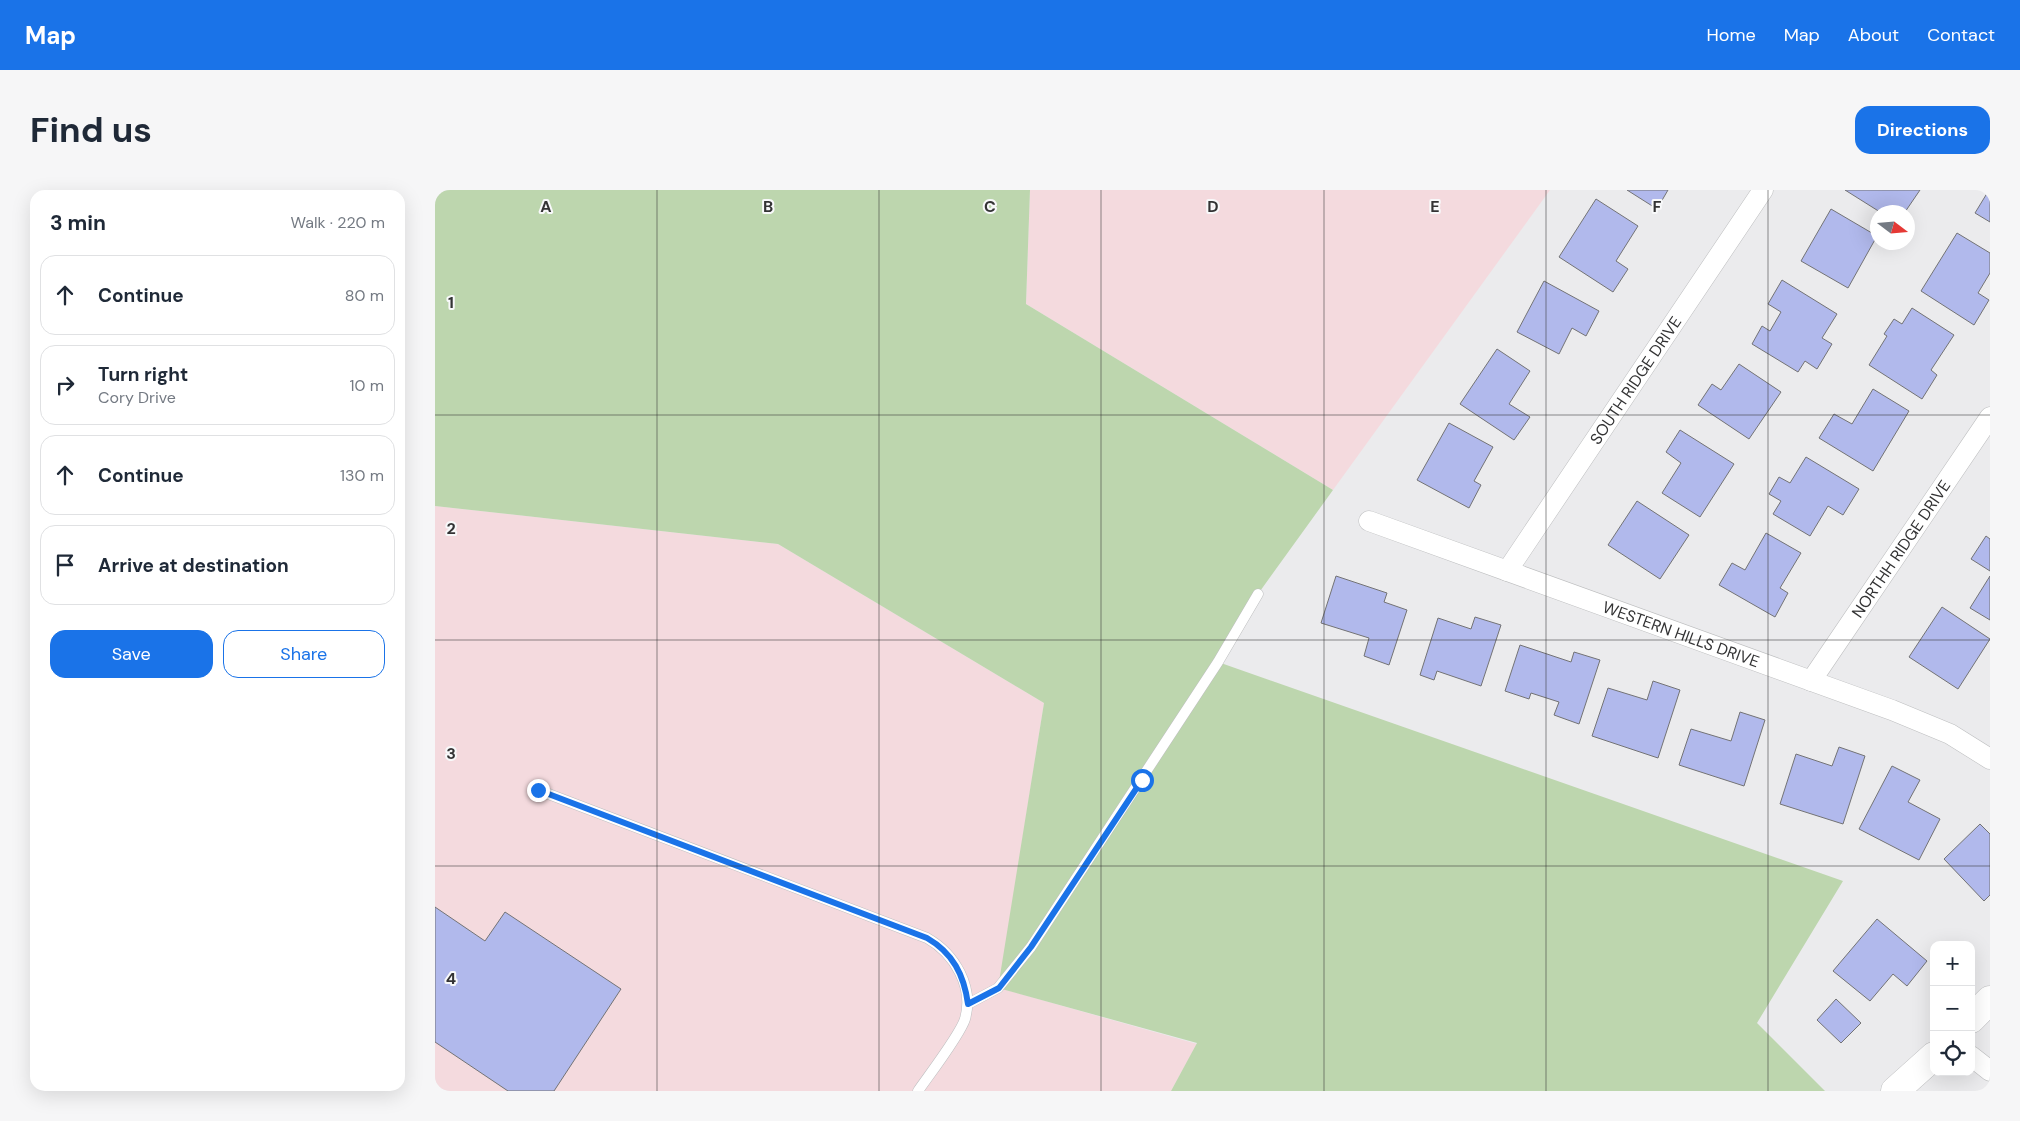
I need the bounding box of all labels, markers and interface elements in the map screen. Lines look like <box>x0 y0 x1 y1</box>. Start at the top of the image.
text: Map <box>25 20 76 51</box>
text: Home <box>1706 23 1756 47</box>
text: Map <box>1784 23 1820 47</box>
text: About <box>1848 23 1899 47</box>
text: Contact <box>1927 23 1995 47</box>
button: Directions <box>1855 106 1990 154</box>
text: Find us <box>30 107 152 153</box>
text: A <box>540 196 552 217</box>
text: B <box>763 196 773 217</box>
text: C <box>984 196 996 217</box>
text: D <box>1207 196 1219 217</box>
text: E <box>1430 196 1440 217</box>
text: F <box>1653 196 1662 217</box>
north arrow <box>1870 205 1915 250</box>
text: 3 min <box>50 209 106 237</box>
text: Walk · 220 m <box>291 212 385 233</box>
icon: ahead <box>51 281 79 309</box>
text: Continue <box>98 283 184 308</box>
text: 80 m <box>345 285 384 306</box>
text: 1 <box>448 292 454 313</box>
street label: SOUTH RIDGE DRIVE <box>1585 312 1686 448</box>
text: Turn right <box>98 362 188 387</box>
icon: right <box>51 371 79 399</box>
text: 10 m <box>350 375 384 396</box>
text: Cory Drive <box>98 387 176 408</box>
icon: ahead <box>51 461 79 489</box>
text: Continue <box>98 463 184 488</box>
text: 130 m <box>340 465 384 486</box>
street label: NORTHH RIDGE DRIVE <box>1847 476 1955 621</box>
text: 2 <box>446 518 456 539</box>
icon: arrive <box>51 551 79 579</box>
text: Arrive at destination <box>98 553 289 578</box>
street label: WESTERN HILLS DRIVE <box>1600 596 1762 672</box>
button: Save <box>50 630 213 678</box>
button: Share <box>223 630 385 678</box>
text: 3 <box>446 743 456 764</box>
route start <box>1131 769 1154 792</box>
route end <box>527 779 550 802</box>
map controls <box>1930 941 1975 1076</box>
button: + <box>1930 941 1975 986</box>
text: 4 <box>446 968 456 989</box>
button: − <box>1930 986 1975 1031</box>
button: locate <box>1930 1031 1975 1076</box>

